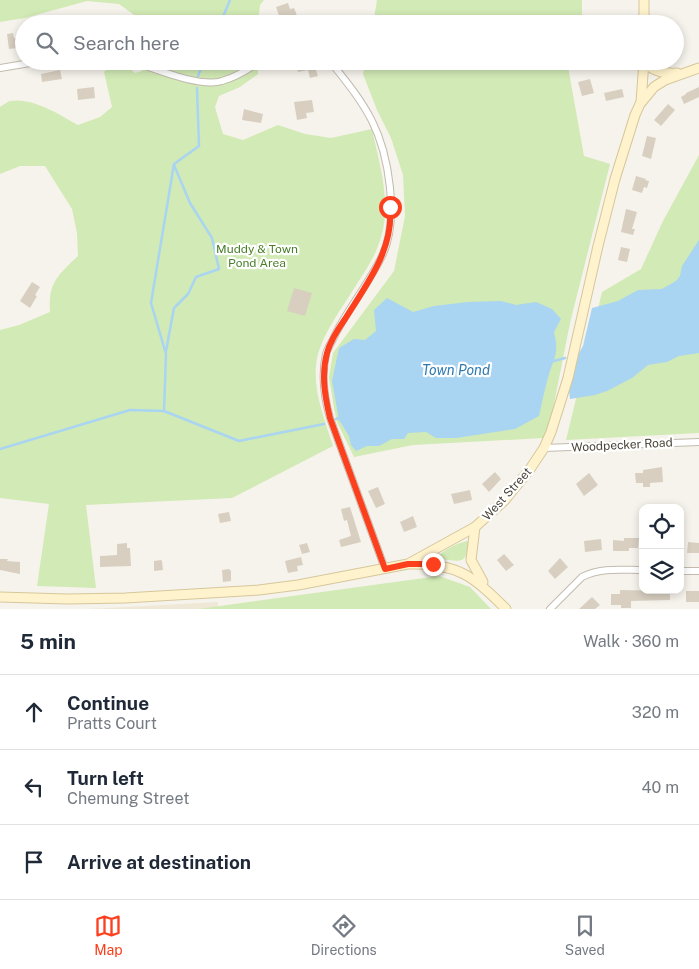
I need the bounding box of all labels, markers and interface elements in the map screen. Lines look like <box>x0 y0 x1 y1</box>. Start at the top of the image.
search box <box>15 15 684 70</box>
icon: search <box>33 29 61 57</box>
text: Search here <box>73 32 180 54</box>
route start <box>379 196 402 219</box>
park label: Muddy & Town Pond Area <box>216 242 298 270</box>
water label: Town Pond <box>422 362 490 378</box>
street label: Woodpecker Road <box>571 435 673 455</box>
street label: West Street <box>480 464 535 523</box>
map controls <box>639 504 684 594</box>
button: locate <box>639 504 684 549</box>
button: layers <box>639 549 684 594</box>
route end <box>422 553 445 576</box>
text: 5 min <box>20 629 76 654</box>
text: Walk · 360 m <box>583 632 679 651</box>
text: Continue <box>67 692 149 714</box>
icon: ahead <box>20 698 48 726</box>
text: 320 m <box>632 703 679 722</box>
text: Pratts Court <box>67 714 157 733</box>
text: Turn left <box>67 767 144 789</box>
icon: left <box>20 773 48 801</box>
text: 40 m <box>641 778 679 797</box>
text: Chemung Street <box>67 789 189 808</box>
icon: arrive <box>20 848 48 876</box>
text: Arrive at destination <box>67 851 251 873</box>
tab: Map <box>94 912 123 958</box>
tab: Directions <box>311 912 377 958</box>
tab: Saved <box>565 912 605 958</box>

